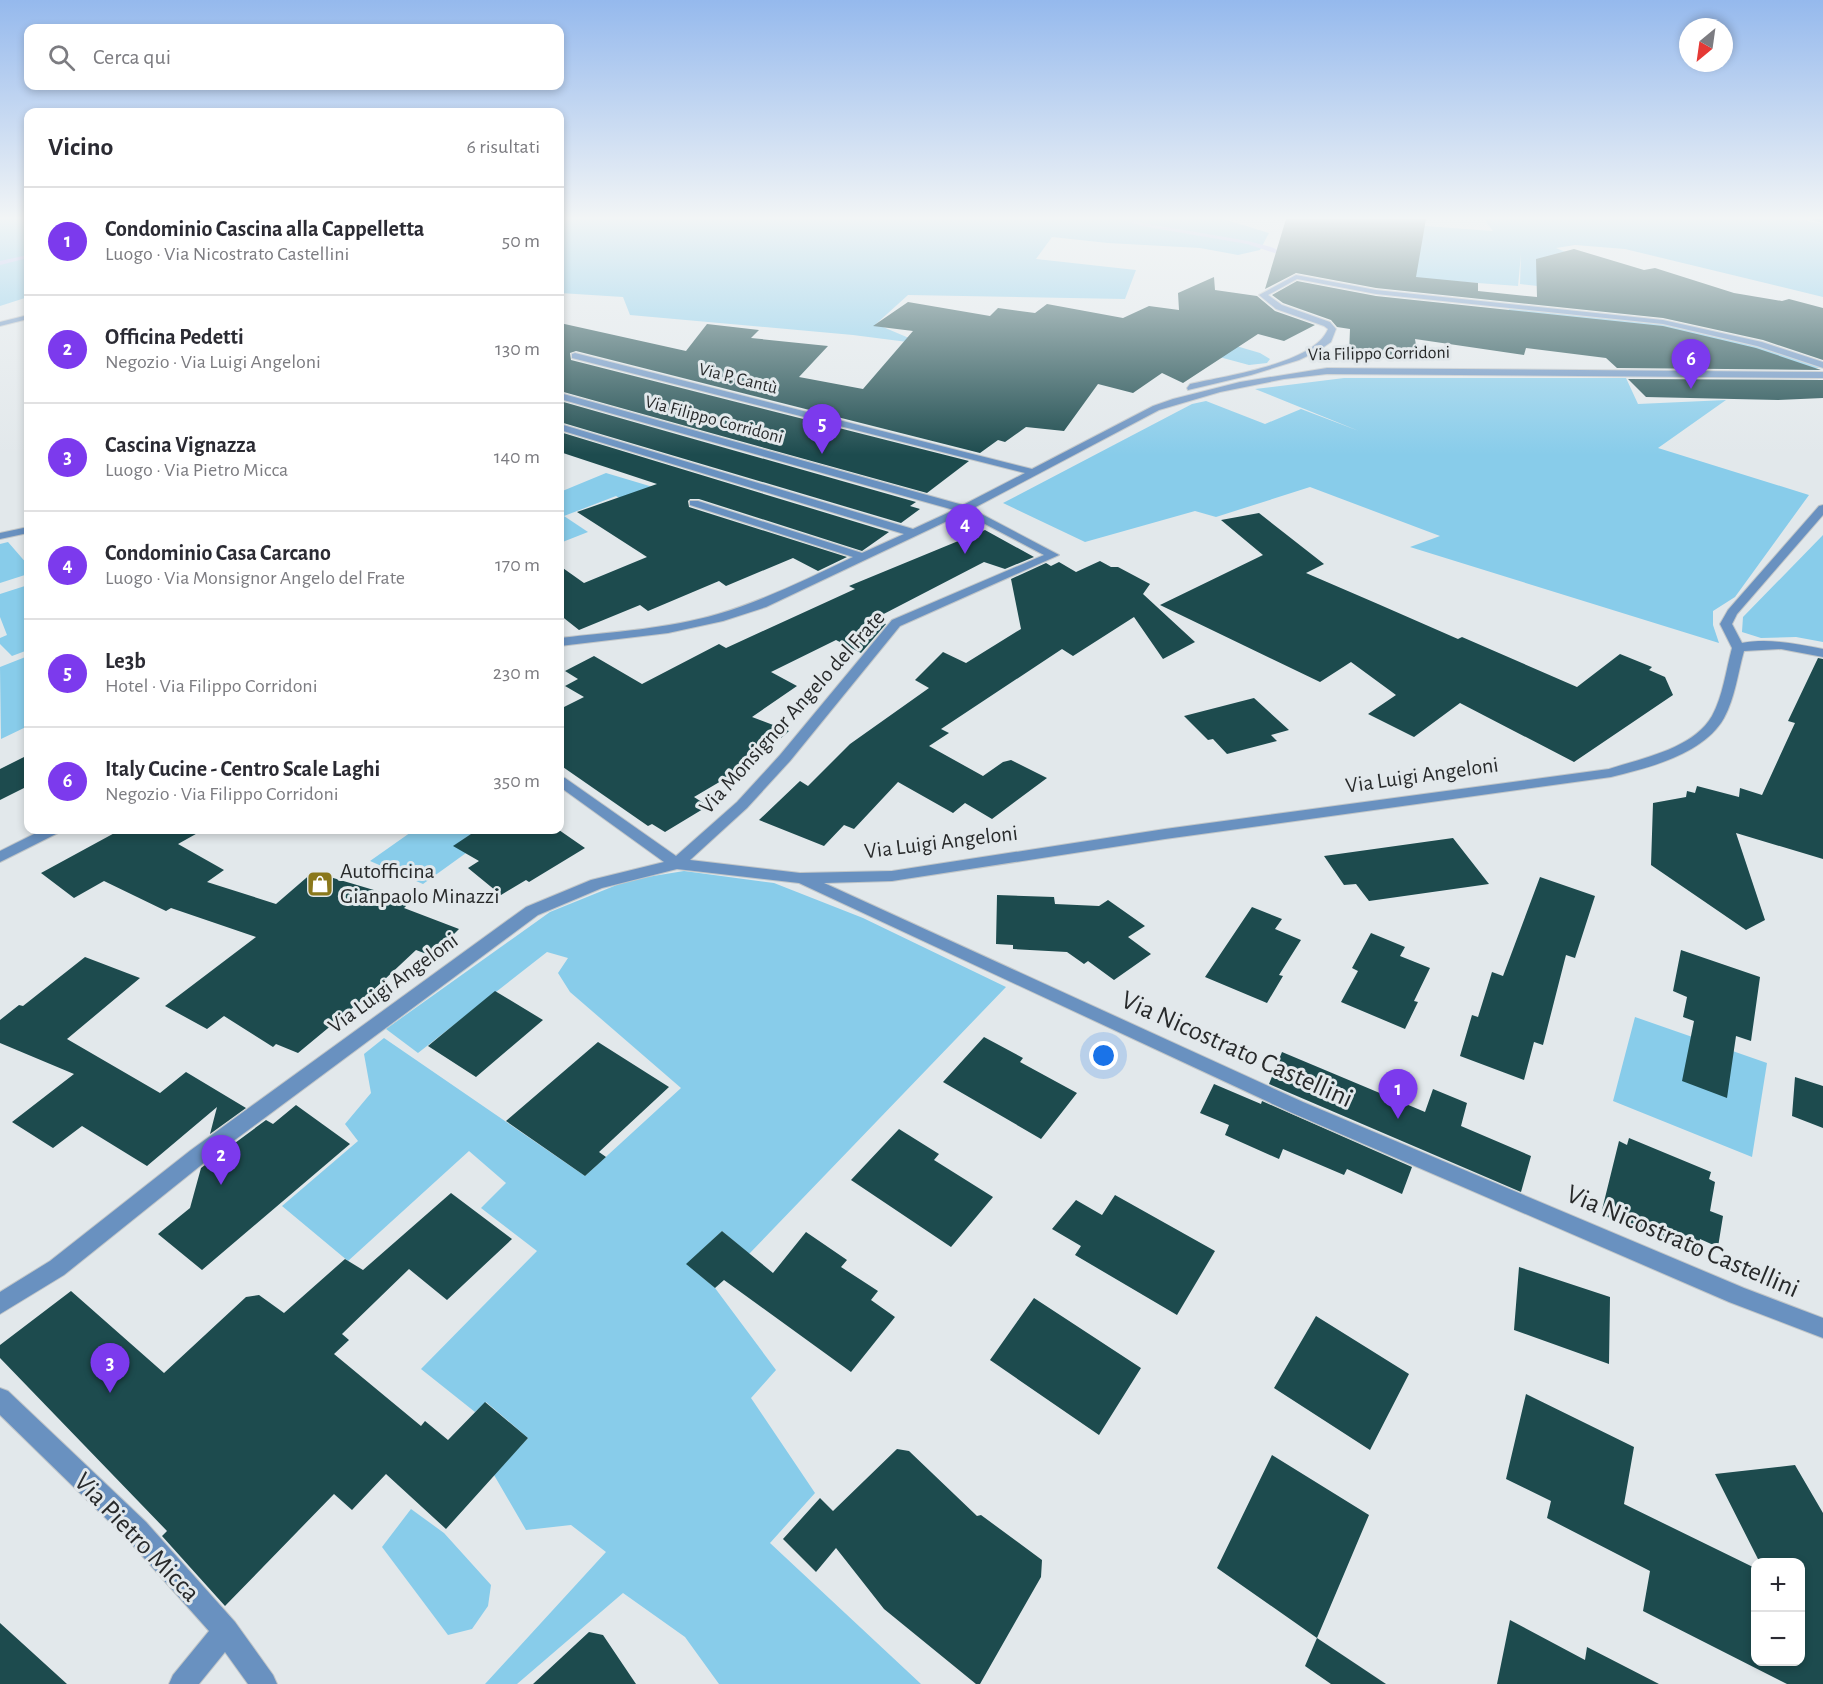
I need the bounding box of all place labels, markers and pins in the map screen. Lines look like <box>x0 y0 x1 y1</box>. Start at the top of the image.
pin: 6 <box>1672 340 1710 389</box>
pin: 5 <box>802 404 842 454</box>
pin: 4 <box>946 504 984 554</box>
place label: Autofficina Gianpaolo Minazzi <box>340 860 499 907</box>
shop icon: Autofficina Gianpaolo Minazzi <box>305 869 335 899</box>
pin: 1 <box>1378 1070 1418 1119</box>
pin: 2 <box>202 1136 240 1185</box>
pin: 3 <box>90 1344 130 1393</box>

